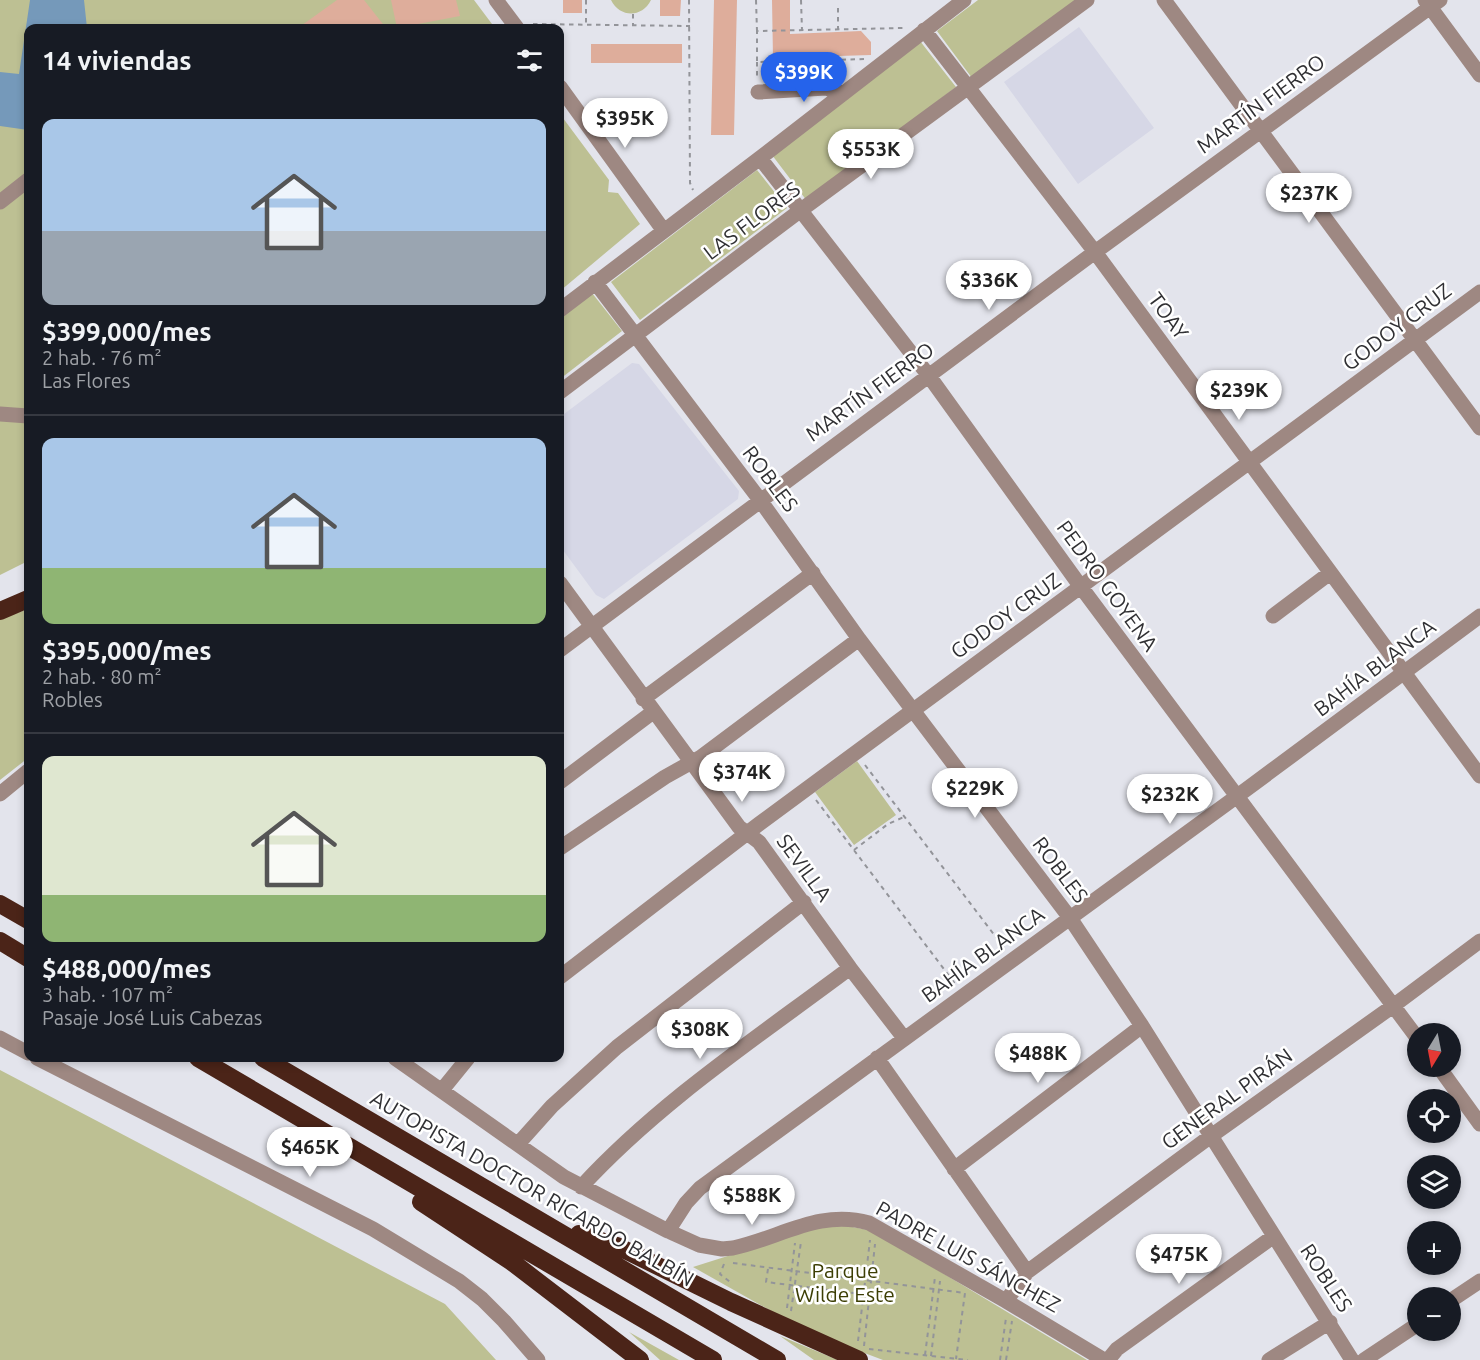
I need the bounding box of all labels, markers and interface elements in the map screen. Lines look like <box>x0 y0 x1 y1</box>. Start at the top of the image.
icon: filters <box>513 44 546 77</box>
text: 14 viviendas <box>42 46 192 75</box>
street label: MARTÍN FIERRO <box>1192 49 1329 158</box>
pin: $399K <box>762 52 846 103</box>
text: $399K <box>775 60 833 83</box>
pin: $395K <box>583 98 667 149</box>
text: $395K <box>596 106 654 129</box>
pin: $553K <box>829 129 913 180</box>
text: $553K <box>842 137 900 160</box>
icon: home <box>240 158 348 266</box>
pin: $237K <box>1267 173 1351 224</box>
street label: LAS FLORES <box>699 176 804 264</box>
text: $237K <box>1280 181 1338 204</box>
pin: $336K <box>947 260 1031 311</box>
text: $336K <box>960 268 1018 291</box>
street label: GODOY CRUZ <box>1337 277 1456 375</box>
street label: TOAY <box>1144 287 1194 343</box>
text: $399,000/mes <box>42 317 212 346</box>
street label: MARTÍN FIERRO <box>801 337 938 446</box>
text: 2 hab. · 76 m² <box>42 346 162 369</box>
text: Las Flores <box>42 369 130 392</box>
pin: $239K <box>1197 370 1281 421</box>
text: $239K <box>1210 378 1268 401</box>
street label: ROBLES <box>738 441 803 516</box>
icon: home <box>240 477 348 585</box>
street label: PEDRO GOYENA <box>1052 515 1163 656</box>
street label: GODOY CRUZ <box>946 567 1065 663</box>
street label: BAHÍA BLANCA <box>1309 614 1440 721</box>
text: $395,000/mes <box>42 636 212 665</box>
text: 2 hab. · 80 m² <box>42 665 162 688</box>
text: Robles <box>42 688 103 711</box>
pin: $374K <box>700 752 784 803</box>
text: $374K <box>713 760 771 783</box>
pin: $229K <box>933 768 1017 819</box>
pin: $232K <box>1128 774 1212 825</box>
text: $229K <box>946 776 1004 799</box>
text: $232K <box>1141 782 1199 805</box>
icon: home <box>240 795 348 903</box>
street label: SEVILLA <box>772 829 837 906</box>
street label: ROBLES <box>1028 832 1093 907</box>
street label: BAHÍA BLANCA <box>916 901 1049 1007</box>
text: $488,000/mes <box>42 954 212 983</box>
text: 3 hab. · 107 m² <box>42 983 173 1006</box>
text: Pasaje José Luis Cabezas <box>42 1006 262 1029</box>
pin: $308K <box>658 1009 742 1060</box>
text: $308K <box>671 1017 729 1040</box>
north arrow <box>1407 1023 1461 1077</box>
map controls <box>1407 1023 1461 1341</box>
pin: $488K <box>996 1033 1080 1084</box>
text: $488K <box>1009 1041 1067 1064</box>
street label: GENERAL PIRÁN <box>1156 1043 1296 1154</box>
street label: AUTOPISTA DOCTOR RICARDO BALBÍN <box>367 1085 698 1291</box>
button: locate <box>1407 1089 1461 1143</box>
pin: $465K <box>268 1127 352 1178</box>
text: $465K <box>281 1135 339 1158</box>
button: layers <box>1407 1155 1461 1209</box>
pin: $588K <box>710 1175 794 1226</box>
text: $588K <box>723 1183 781 1206</box>
street label: PADRE LUIS SÁNCHEZ <box>872 1196 1065 1317</box>
button: + <box>1407 1221 1461 1275</box>
pin: $475K <box>1137 1234 1221 1285</box>
street label: ROBLES <box>1296 1239 1358 1316</box>
text: $475K <box>1150 1242 1208 1265</box>
park label: Parque Wilde Este <box>795 1258 895 1306</box>
button: − <box>1407 1287 1461 1341</box>

